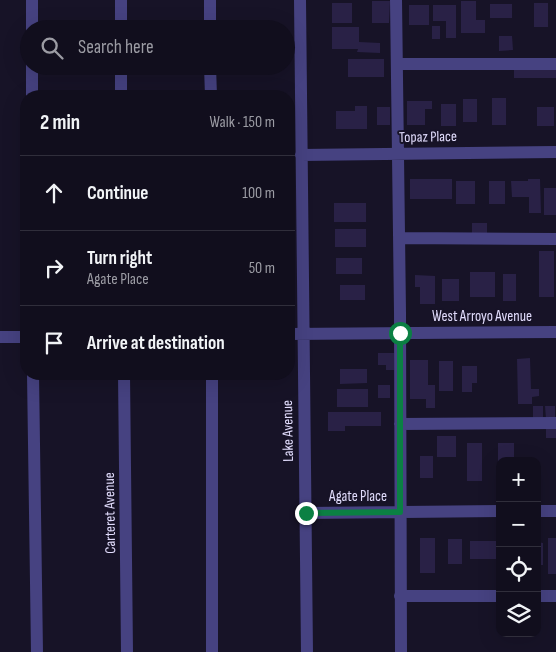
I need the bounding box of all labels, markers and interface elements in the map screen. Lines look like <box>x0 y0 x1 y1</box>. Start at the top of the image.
search box <box>20 20 295 75</box>
icon: search <box>38 34 66 62</box>
text: Search here <box>78 36 154 59</box>
text: 2 min <box>40 110 80 135</box>
text: Walk · 150 m <box>210 113 275 132</box>
street label: Topaz Place <box>399 127 457 147</box>
icon: ahead <box>40 179 68 207</box>
text: Continue <box>87 182 148 205</box>
text: 100 m <box>242 184 275 203</box>
text: Turn right <box>87 247 152 270</box>
icon: right <box>40 254 68 282</box>
text: 50 m <box>249 259 275 278</box>
text: Agate Place <box>87 270 149 289</box>
street label: West Arroyo Avenue <box>432 307 532 326</box>
route start <box>389 322 412 345</box>
icon: arrive <box>40 329 68 357</box>
text: Arrive at destination <box>87 332 225 355</box>
street label: Lake Avenue <box>278 400 298 462</box>
map controls <box>496 457 541 637</box>
button: + <box>496 457 541 502</box>
street label: Carteret Avenue <box>100 472 120 554</box>
street label: Agate Place <box>328 487 387 506</box>
route end <box>295 502 318 525</box>
button: − <box>496 502 541 547</box>
button: locate <box>496 547 541 592</box>
button: layers <box>496 592 541 637</box>

